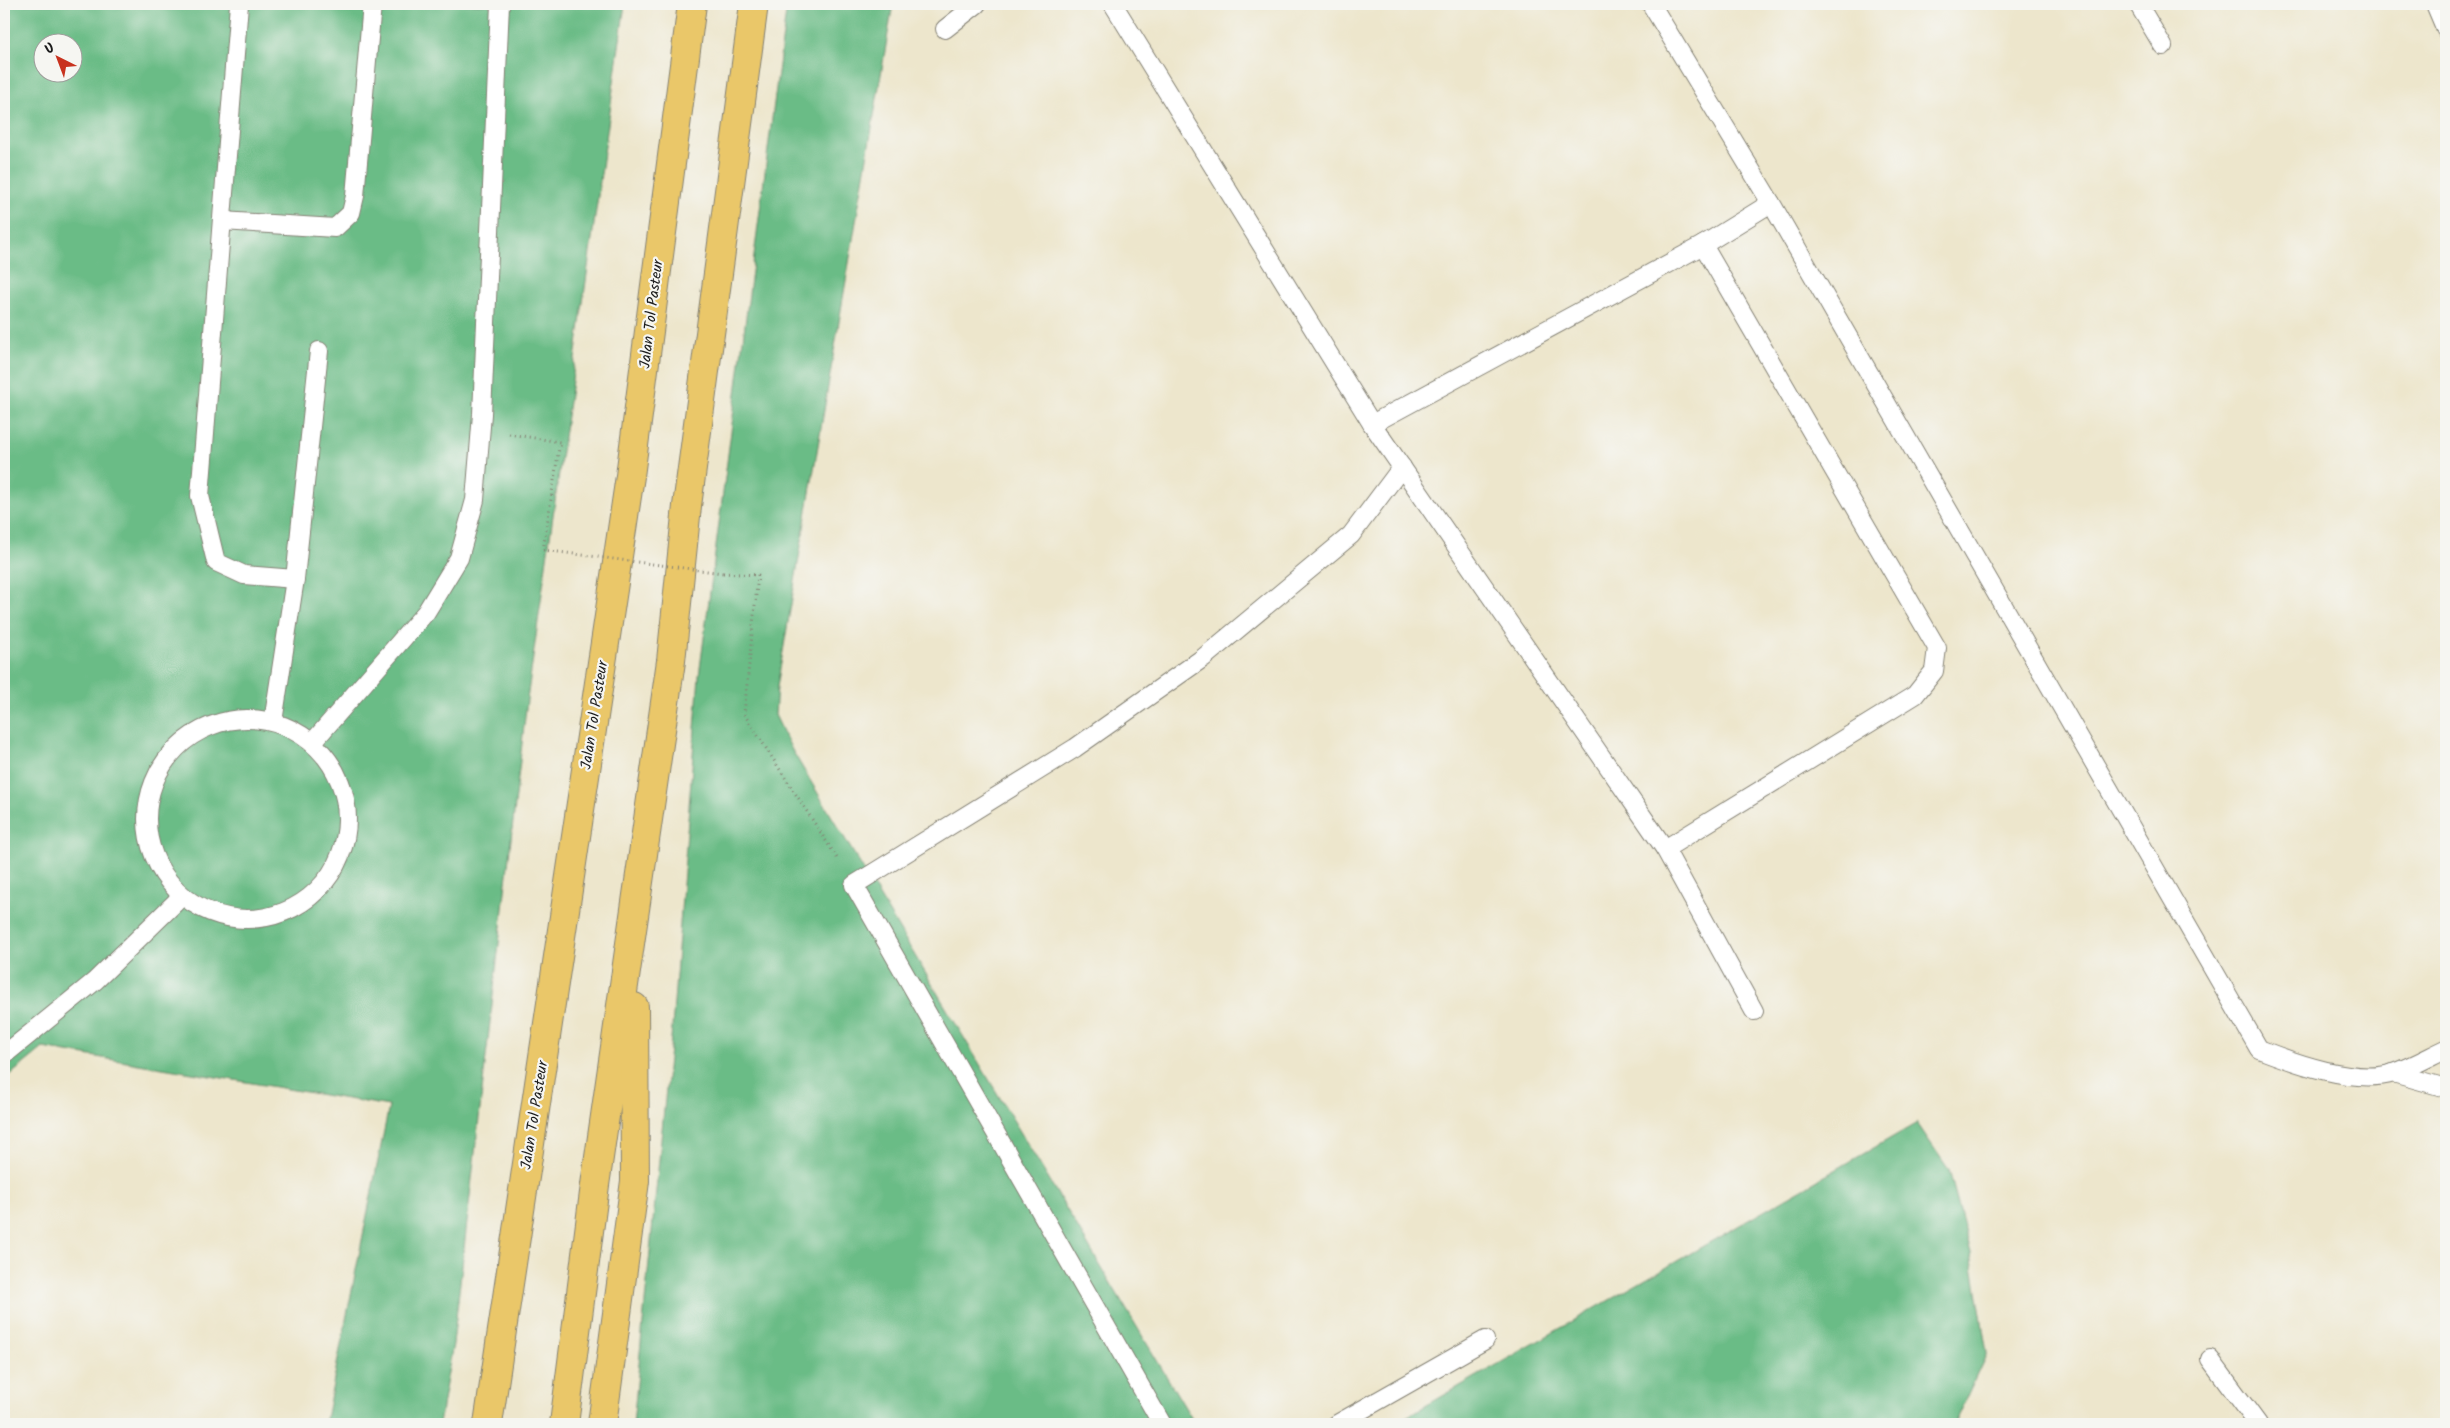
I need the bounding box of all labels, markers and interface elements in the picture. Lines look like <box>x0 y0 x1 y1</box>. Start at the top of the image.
north arrow <box>32 32 82 82</box>
text: U <box>40 38 61 60</box>
street label: Jalan Tol Pasteur <box>633 257 671 370</box>
street label: Jalan Tol Pasteur <box>575 658 616 771</box>
street label: Jalan Tol Pasteur <box>515 1058 556 1171</box>

